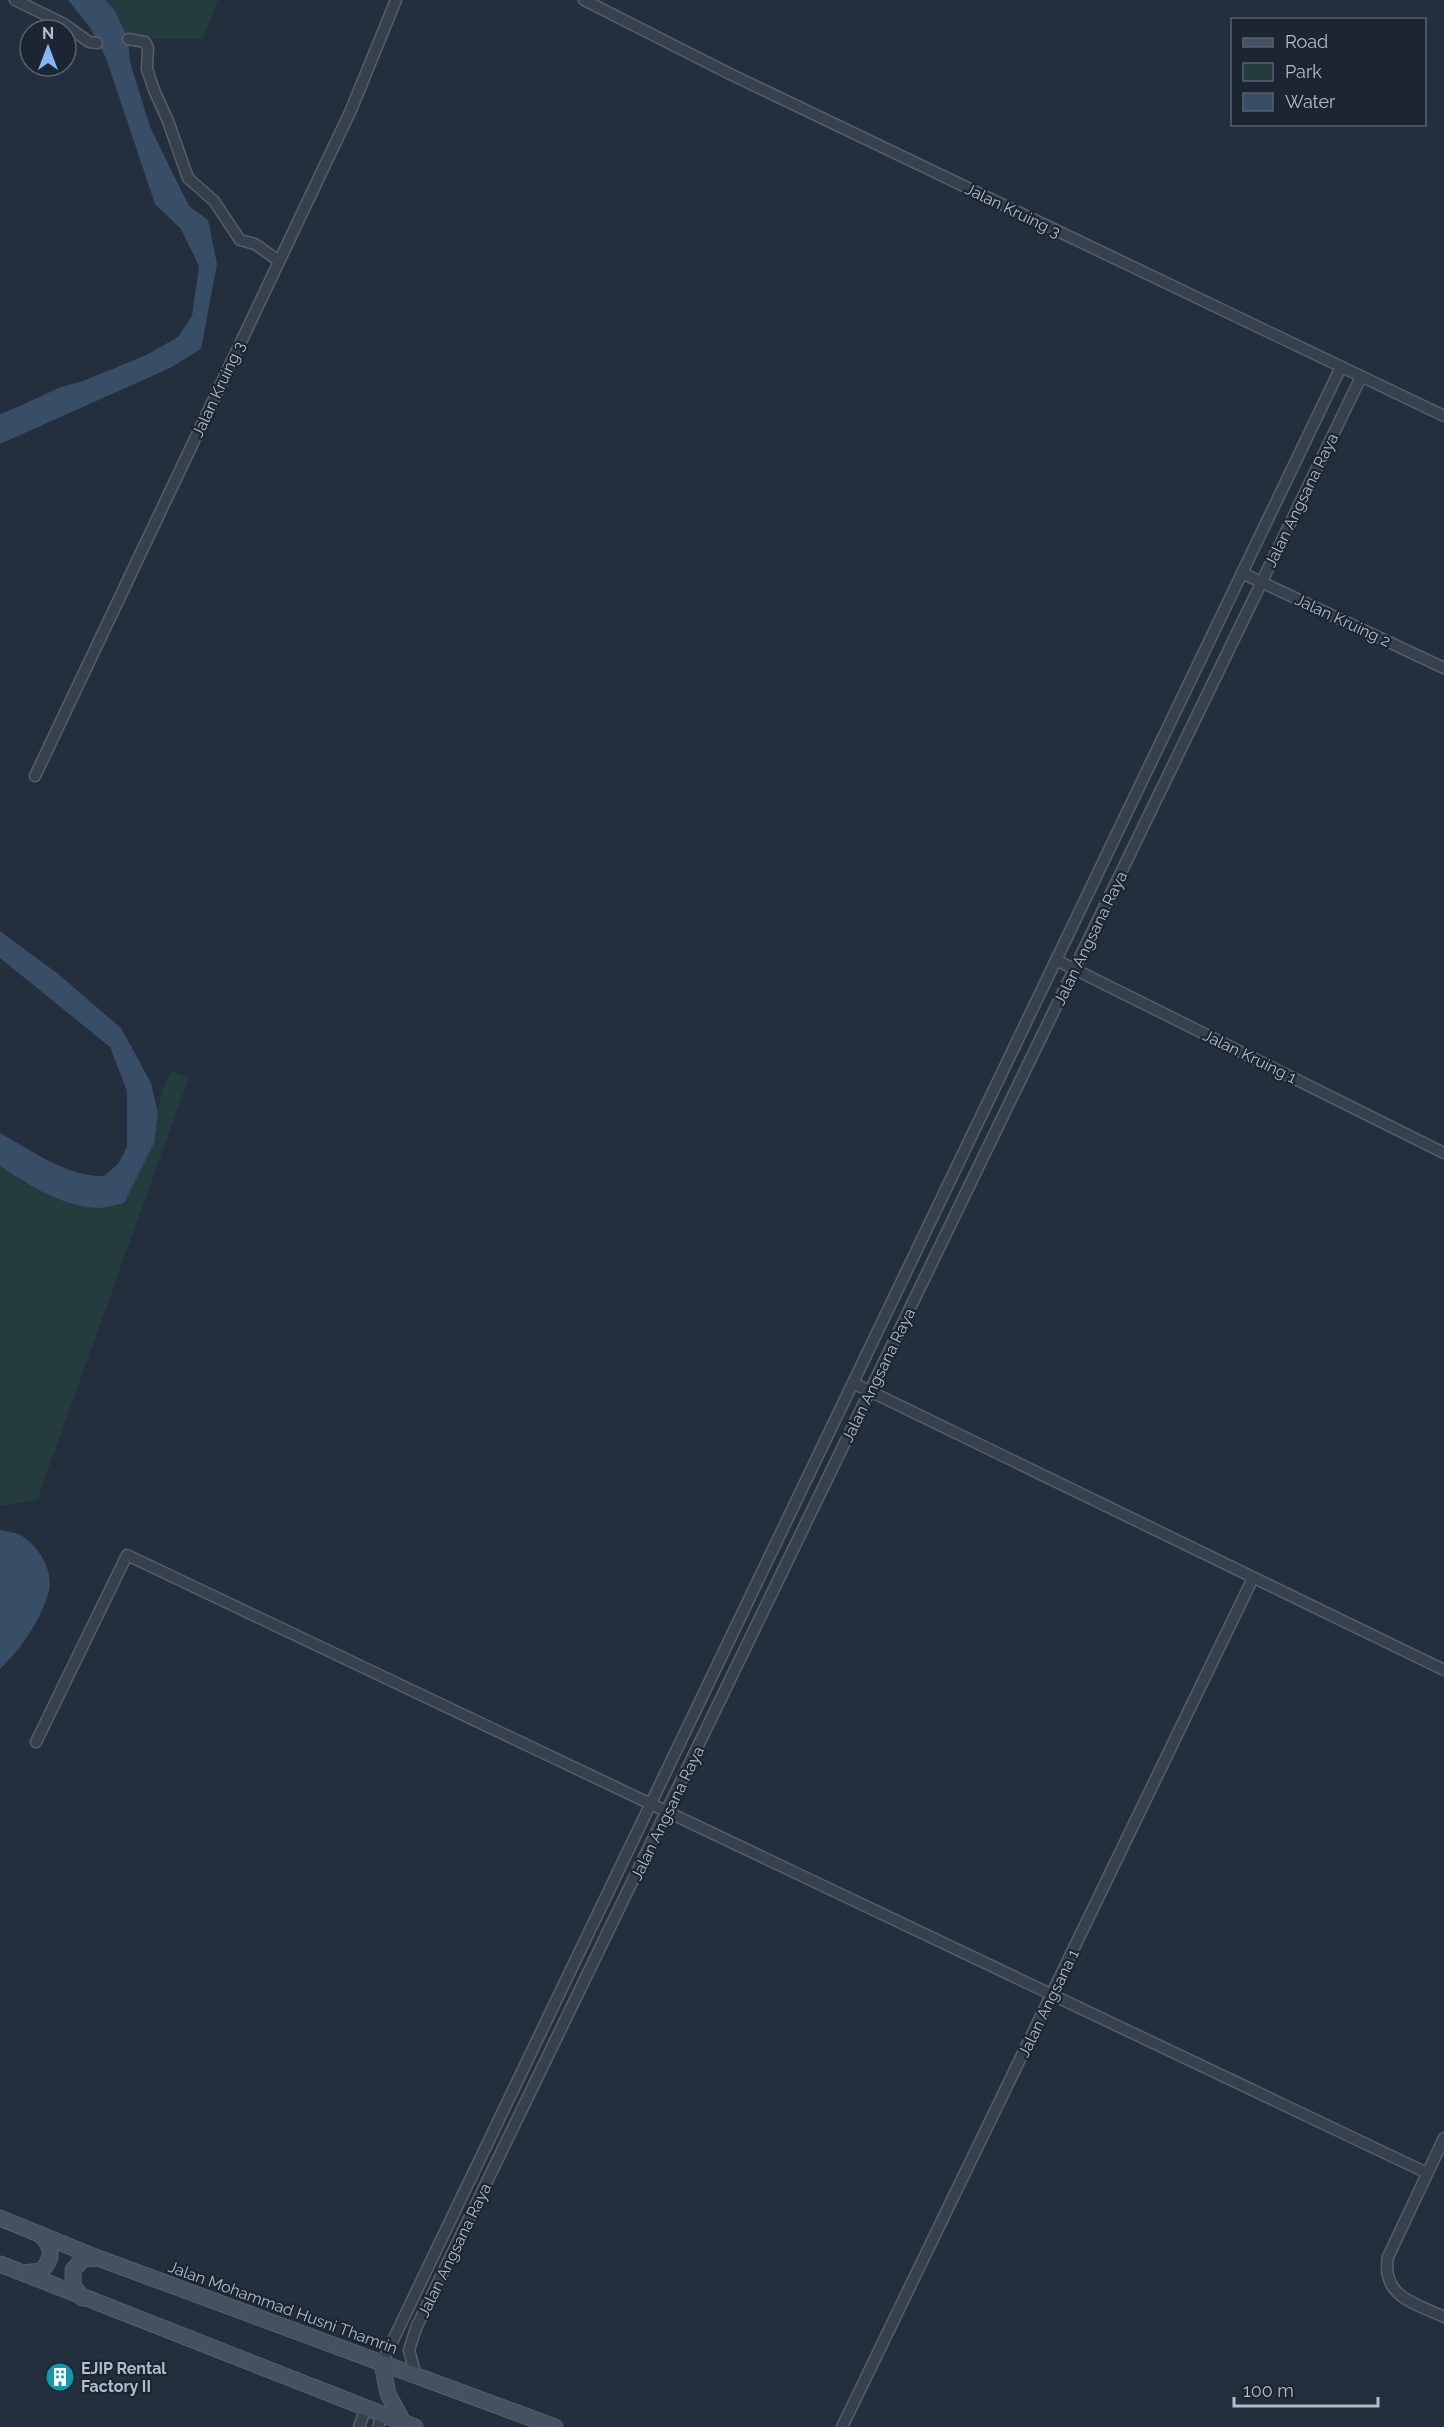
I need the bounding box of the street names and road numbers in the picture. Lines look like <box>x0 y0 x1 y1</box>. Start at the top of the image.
street label: Jalan Kruing 3 <box>962 179 1063 242</box>
street label: Jalan Kruing 3 <box>188 338 249 440</box>
street label: Jalan Angsana Raya <box>1261 430 1342 570</box>
street label: Jalan Kruing 2 <box>1292 590 1394 651</box>
street label: Jalan Angsana Raya <box>1050 868 1131 1008</box>
street label: Jalan Kruing 1 <box>1200 1026 1300 1087</box>
street label: Jalan Angsana Raya <box>838 1305 919 1445</box>
street label: Jalan Angsana Raya <box>627 1743 708 1883</box>
street label: Jalan Angsana 1 <box>1014 1946 1083 2060</box>
street label: Jalan Angsana Raya <box>414 2180 495 2320</box>
street label: Jalan Mohammad Husni Thamrin <box>166 2257 400 2358</box>

